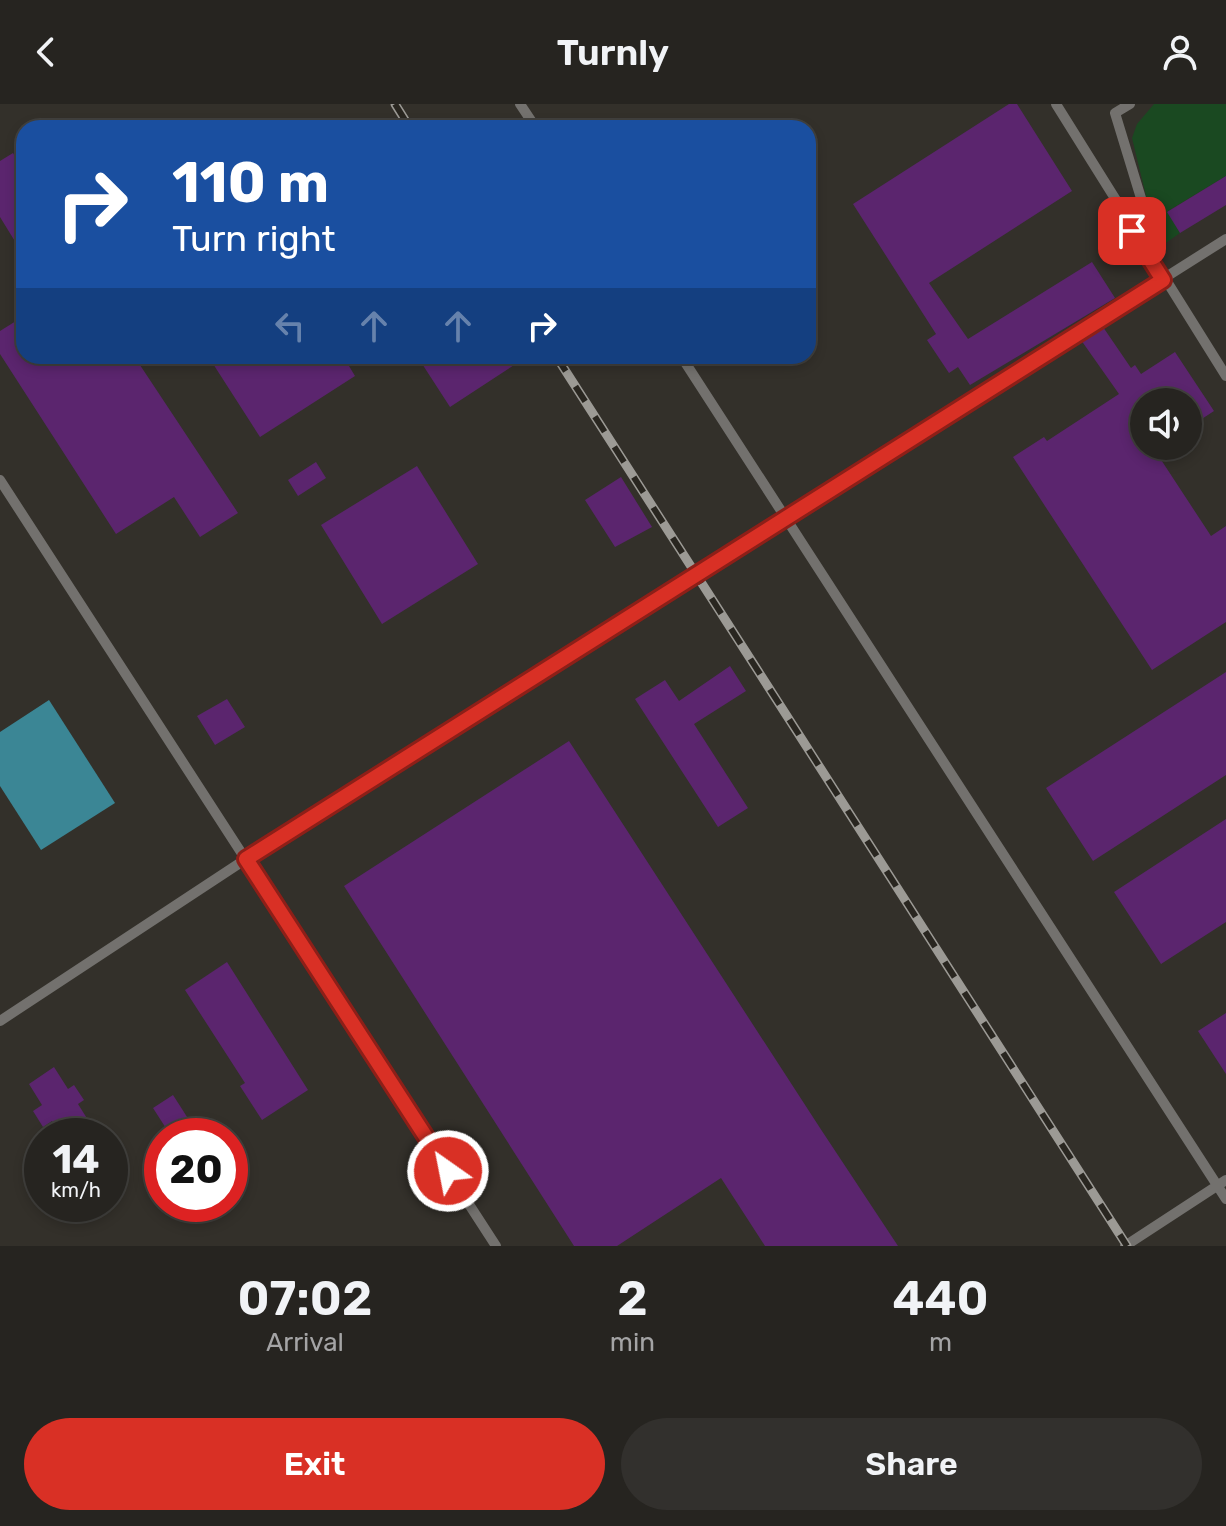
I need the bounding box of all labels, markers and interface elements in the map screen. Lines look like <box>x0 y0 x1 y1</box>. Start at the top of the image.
icon: back <box>24 30 68 74</box>
icon: person <box>1158 30 1202 74</box>
text: Turnly <box>557 31 669 74</box>
text: 110 m <box>172 150 329 216</box>
icon: right <box>40 152 144 256</box>
pin <box>1098 197 1166 265</box>
icon: arrive <box>1110 209 1154 253</box>
text: Turn right <box>172 217 336 260</box>
icon: left <box>268 304 312 348</box>
icon: ahead <box>352 304 396 348</box>
icon: ahead <box>436 304 480 348</box>
icon: right <box>520 304 564 348</box>
map controls <box>1130 388 1202 460</box>
button: sound <box>1130 388 1202 460</box>
speed limit sign: 20 <box>144 1118 248 1222</box>
position arrow <box>406 1129 490 1213</box>
text: 14 <box>52 1136 100 1183</box>
text: km/h <box>51 1178 101 1202</box>
text: 07:02 <box>237 1270 372 1327</box>
text: 2 <box>617 1270 648 1327</box>
text: 440 <box>892 1270 989 1327</box>
text: Arrival <box>266 1327 344 1358</box>
text: min <box>610 1327 655 1358</box>
text: m <box>929 1327 952 1358</box>
button: Exit <box>24 1418 605 1510</box>
button: Share <box>621 1418 1202 1510</box>

